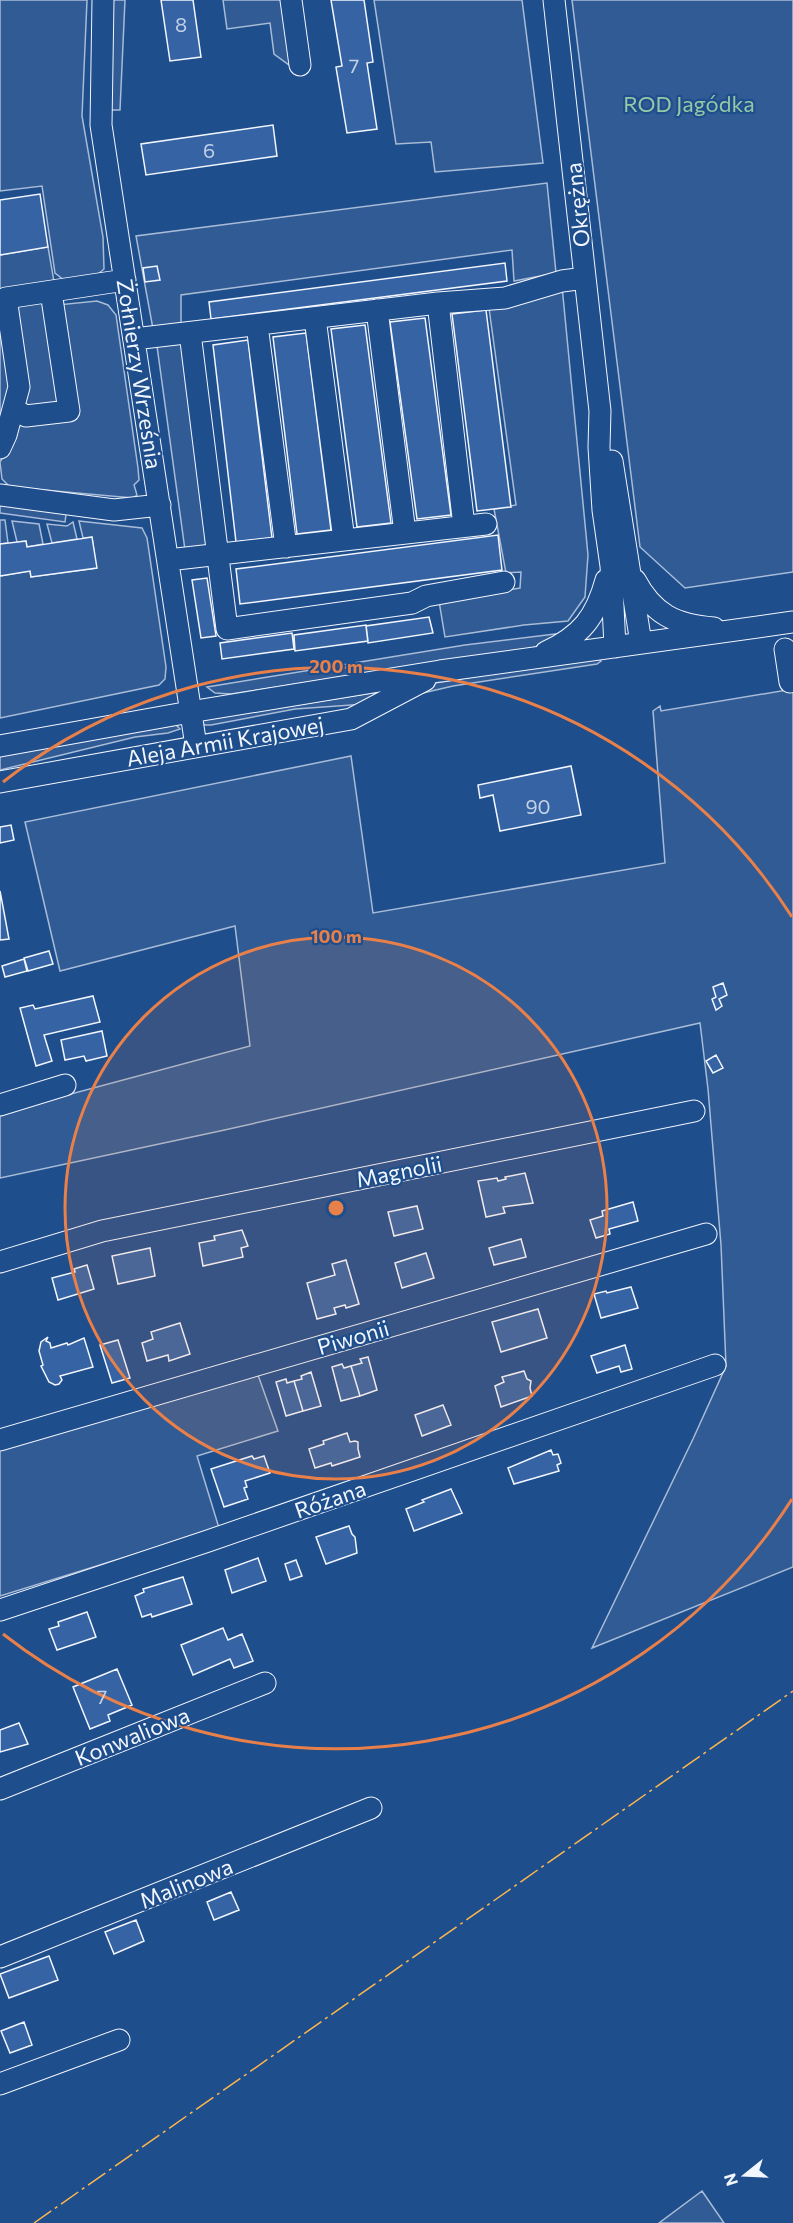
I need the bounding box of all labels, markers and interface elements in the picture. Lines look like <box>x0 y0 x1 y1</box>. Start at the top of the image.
house number: 8 <box>175 12 187 36</box>
house number: 7 <box>349 53 359 77</box>
park label: ROD Jagódka <box>623 90 755 117</box>
house number: 6 <box>203 138 215 162</box>
street label: Okrężna <box>559 161 595 249</box>
street label: Żołnierzy Września <box>112 277 168 471</box>
text: 200 m <box>309 655 363 677</box>
street label: Aleja Armii Krajowej <box>124 710 326 772</box>
house number: 90 <box>525 794 551 818</box>
text: 100 m <box>310 925 362 947</box>
street label: Magnolii <box>354 1149 444 1193</box>
centre of rings <box>326 1198 346 1218</box>
street label: Piwonii <box>314 1314 392 1360</box>
street label: Różana <box>291 1474 369 1524</box>
house number: 7 <box>97 1684 107 1708</box>
street label: Konwaliowa <box>71 1701 193 1771</box>
street label: Malinowa <box>136 1852 236 1914</box>
north arrow <box>715 2145 775 2205</box>
text: N <box>719 2171 741 2188</box>

